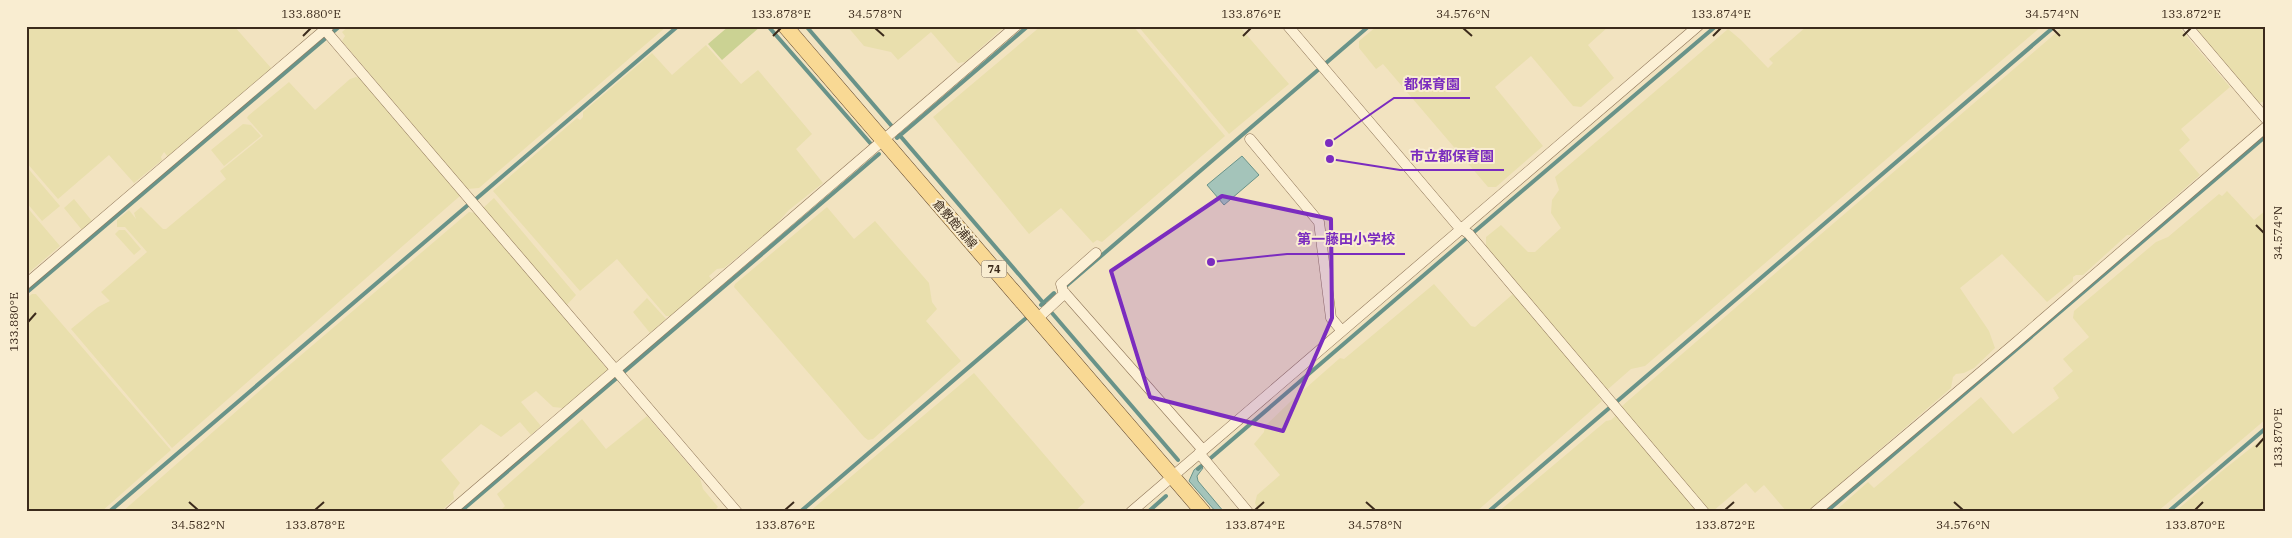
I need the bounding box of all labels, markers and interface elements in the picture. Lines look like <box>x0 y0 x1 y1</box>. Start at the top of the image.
text: 133.880°E <box>281 6 341 21</box>
text: 133.878°E <box>751 6 811 21</box>
text: 34.578°N <box>848 6 902 21</box>
text: 133.876°E <box>1221 6 1281 21</box>
text: 34.576°N <box>1436 6 1490 21</box>
text: 133.874°E <box>1691 6 1751 21</box>
text: 34.574°N <box>2025 6 2079 21</box>
text: 133.872°E <box>2161 6 2221 21</box>
callout: 都保育園 <box>1394 69 1470 98</box>
text: 都保育園 <box>1404 75 1460 93</box>
callout: 市立都保育園 <box>1400 141 1504 170</box>
text: 市立都保育園 <box>1410 147 1494 165</box>
street label: 倉敷飽浦線 <box>930 196 981 251</box>
text: 34.574°N <box>2270 206 2285 260</box>
callout: 第一藤田小学校 <box>1287 225 1405 254</box>
text: 第一藤田小学校 <box>1297 230 1395 248</box>
road number: 74 <box>982 260 1006 278</box>
text: 133.880°E <box>6 292 21 352</box>
text: 133.870°E <box>2270 408 2285 468</box>
text: 34.582°N <box>171 517 225 532</box>
text: 133.878°E <box>285 517 345 532</box>
text: 133.876°E <box>755 517 815 532</box>
text: 133.874°E <box>1225 517 1285 532</box>
text: 34.578°N <box>1348 517 1402 532</box>
text: 133.872°E <box>1695 517 1755 532</box>
text: 34.576°N <box>1936 517 1990 532</box>
text: 133.870°E <box>2165 517 2225 532</box>

